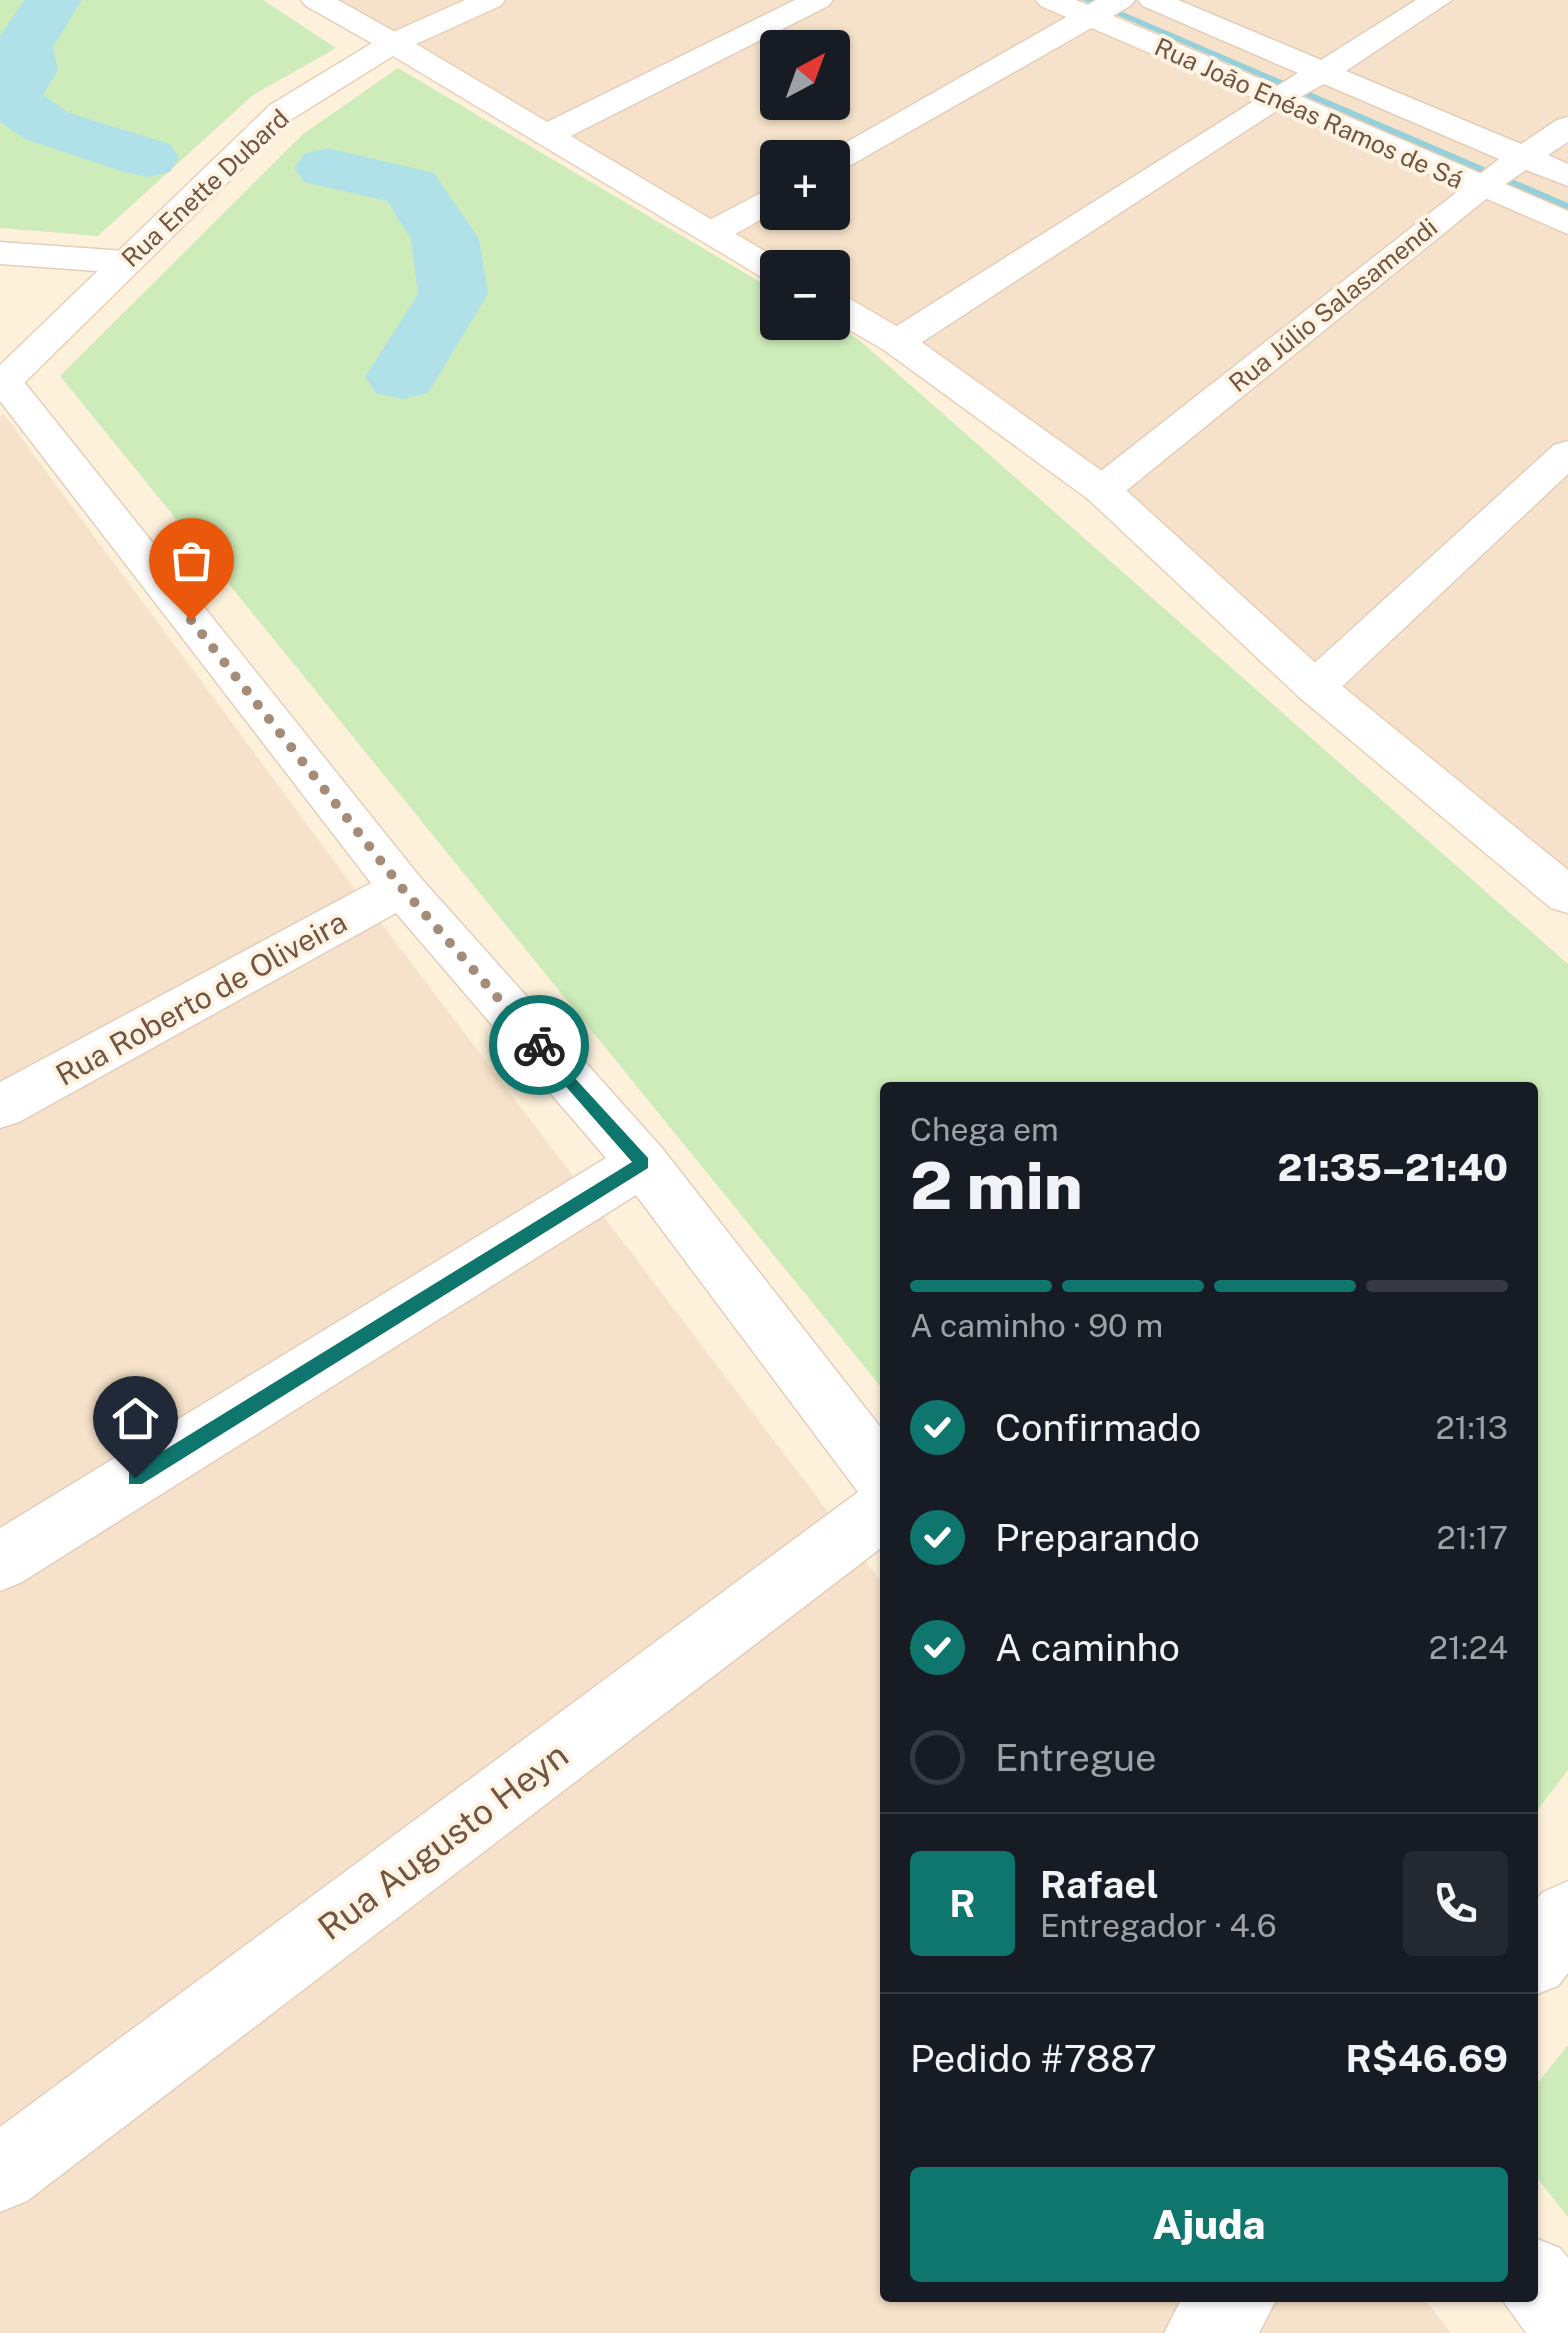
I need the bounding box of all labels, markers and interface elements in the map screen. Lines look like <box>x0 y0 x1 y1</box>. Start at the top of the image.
north arrow <box>760 30 850 120</box>
map controls <box>760 30 850 340</box>
street label: Rua João Enéas Ramos de Sá <box>1150 31 1468 195</box>
street label: Rua Enette Dubard <box>115 103 295 273</box>
button: + <box>760 140 850 230</box>
street label: Rua Júlio Salasamendi <box>1223 212 1443 398</box>
button: − <box>760 250 850 340</box>
pin <box>149 518 234 621</box>
icon: bag <box>164 533 219 588</box>
street label: Rua Roberto de Oliveira <box>49 903 353 1093</box>
courier <box>489 995 589 1095</box>
icon: bike <box>512 1018 567 1073</box>
text: Chega em <box>910 1111 1059 1148</box>
text: 21:35–21:40 <box>1277 1145 1508 1190</box>
text: 2 min <box>910 1147 1083 1224</box>
text: A caminho · 90 m <box>910 1307 1163 1344</box>
pin <box>93 1376 178 1479</box>
icon: home <box>108 1391 163 1446</box>
icon: check <box>910 1400 965 1455</box>
text: Confirmado <box>995 1405 1201 1450</box>
text: 21:13 <box>1436 1409 1508 1446</box>
icon: check <box>910 1510 965 1565</box>
text: Preparando <box>995 1515 1200 1560</box>
text: 21:17 <box>1436 1519 1508 1556</box>
icon: check <box>910 1620 965 1675</box>
text: A caminho <box>995 1625 1180 1670</box>
text: 21:24 <box>1429 1629 1508 1666</box>
street label: Rua Augusto Heyn <box>310 1734 576 1948</box>
text: Entregue <box>995 1735 1157 1780</box>
button: phone <box>1403 1851 1508 1956</box>
text: Rafael <box>1040 1862 1159 1907</box>
text: R <box>949 1881 976 1926</box>
text: Entregador · 4.6 <box>1040 1907 1277 1944</box>
text: Pedido #7887 <box>910 2036 1157 2081</box>
text: R$46.69 <box>1345 2036 1508 2081</box>
button: Ajuda <box>910 2167 1508 2282</box>

